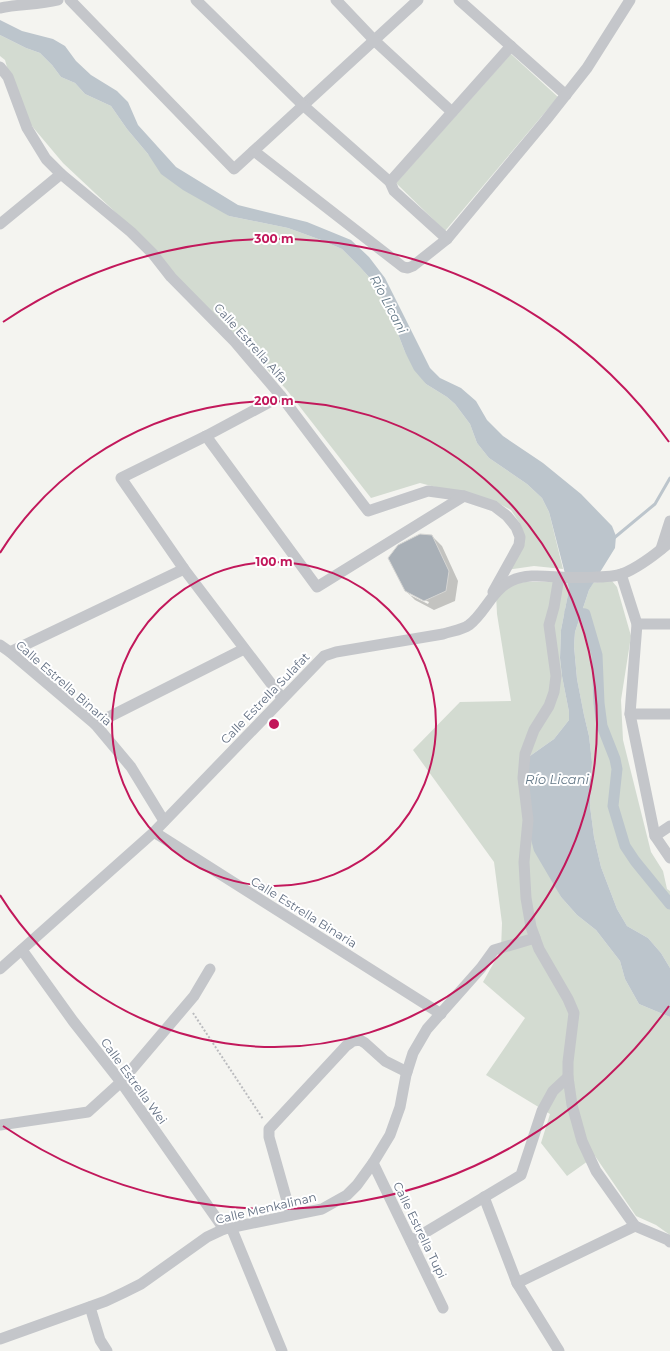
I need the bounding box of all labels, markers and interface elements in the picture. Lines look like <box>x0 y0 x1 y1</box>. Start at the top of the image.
text: 300 m <box>253 231 294 246</box>
water label: Río Licani <box>367 272 411 336</box>
street label: Calle Estrella Alfa <box>211 300 291 386</box>
text: 200 m <box>254 393 294 408</box>
text: 100 m <box>256 554 292 569</box>
street label: Calle Estrella Binaria <box>13 637 115 729</box>
street label: Calle Estrella Sulafat <box>217 649 313 747</box>
centre of rings <box>267 717 281 731</box>
water label: Río Licani <box>525 771 589 787</box>
street label: Calle Estrella Binaria <box>248 873 360 951</box>
street label: Calle Estrella Wei <box>98 1035 170 1127</box>
street label: Calle Estrella Tupi <box>390 1179 450 1281</box>
street label: Calle Menkalinan <box>214 1189 318 1227</box>

